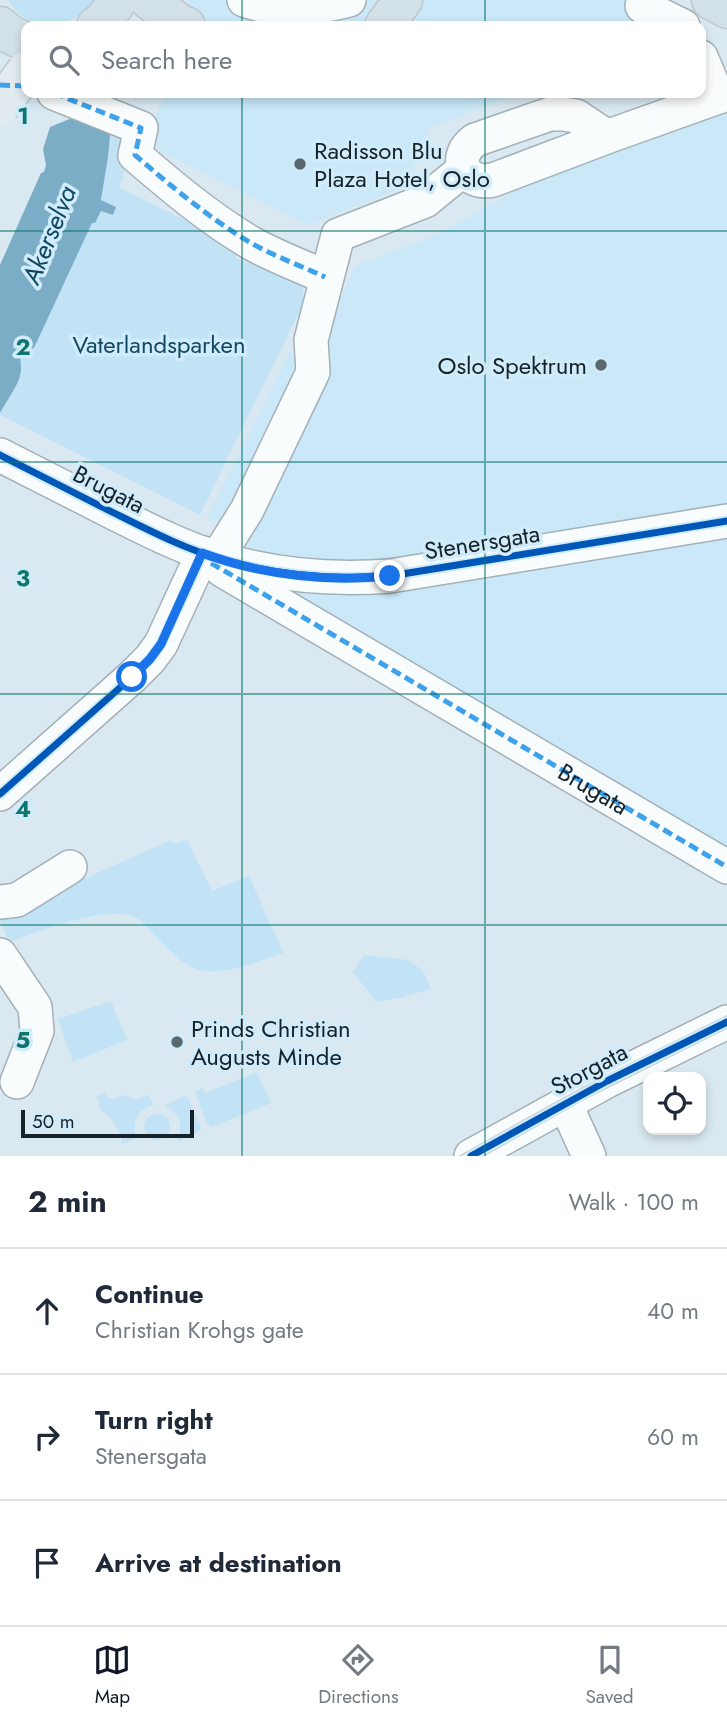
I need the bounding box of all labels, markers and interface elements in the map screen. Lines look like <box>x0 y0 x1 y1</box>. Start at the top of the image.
search box <box>21 21 706 98</box>
icon: search <box>45 41 83 79</box>
text: Search here <box>101 41 233 79</box>
text: 1 <box>17 99 29 133</box>
place label: Radisson Blu Plaza Hotel, Oslo <box>314 133 490 196</box>
marker: Radisson Blu Plaza Hotel, Oslo <box>292 156 308 172</box>
water label: Akerselva <box>12 179 86 291</box>
park label: Vaterlandsparken <box>73 327 245 362</box>
text: 2 <box>15 330 31 364</box>
place label: Oslo Spektrum <box>437 348 587 383</box>
marker: Oslo Spektrum <box>593 357 609 373</box>
street label: Brugata <box>67 456 151 522</box>
street label: Stenersgata <box>422 516 542 568</box>
route end <box>374 560 405 591</box>
text: 3 <box>16 561 30 595</box>
route start <box>116 661 147 692</box>
street label: Brugata <box>552 754 636 823</box>
text: 4 <box>15 792 31 826</box>
place label: Prinds Christian Augusts Minde <box>191 1011 351 1074</box>
text: 5 <box>16 1023 30 1057</box>
marker: Prinds Christian Augusts Minde <box>169 1034 185 1050</box>
street label: Storgata <box>544 1034 634 1104</box>
map controls <box>643 1072 706 1135</box>
button: locate <box>643 1072 706 1135</box>
scale bar <box>21 1107 194 1139</box>
text: 50 m <box>32 1108 75 1135</box>
text: 2 min <box>28 1180 107 1223</box>
text: Walk · 100 m <box>569 1185 699 1219</box>
text: Continue <box>95 1275 204 1313</box>
icon: ahead <box>28 1292 66 1330</box>
text: 40 m <box>647 1294 699 1328</box>
text: Christian Krohgs gate <box>95 1313 304 1347</box>
text: Turn right <box>95 1401 213 1439</box>
icon: right <box>28 1418 66 1456</box>
text: 60 m <box>647 1420 699 1454</box>
text: Stenersgata <box>95 1439 207 1473</box>
icon: arrive <box>28 1544 66 1582</box>
text: Arrive at destination <box>95 1544 342 1582</box>
tab: Map <box>93 1641 131 1710</box>
tab: Directions <box>318 1641 399 1710</box>
tab: Saved <box>585 1641 634 1710</box>

